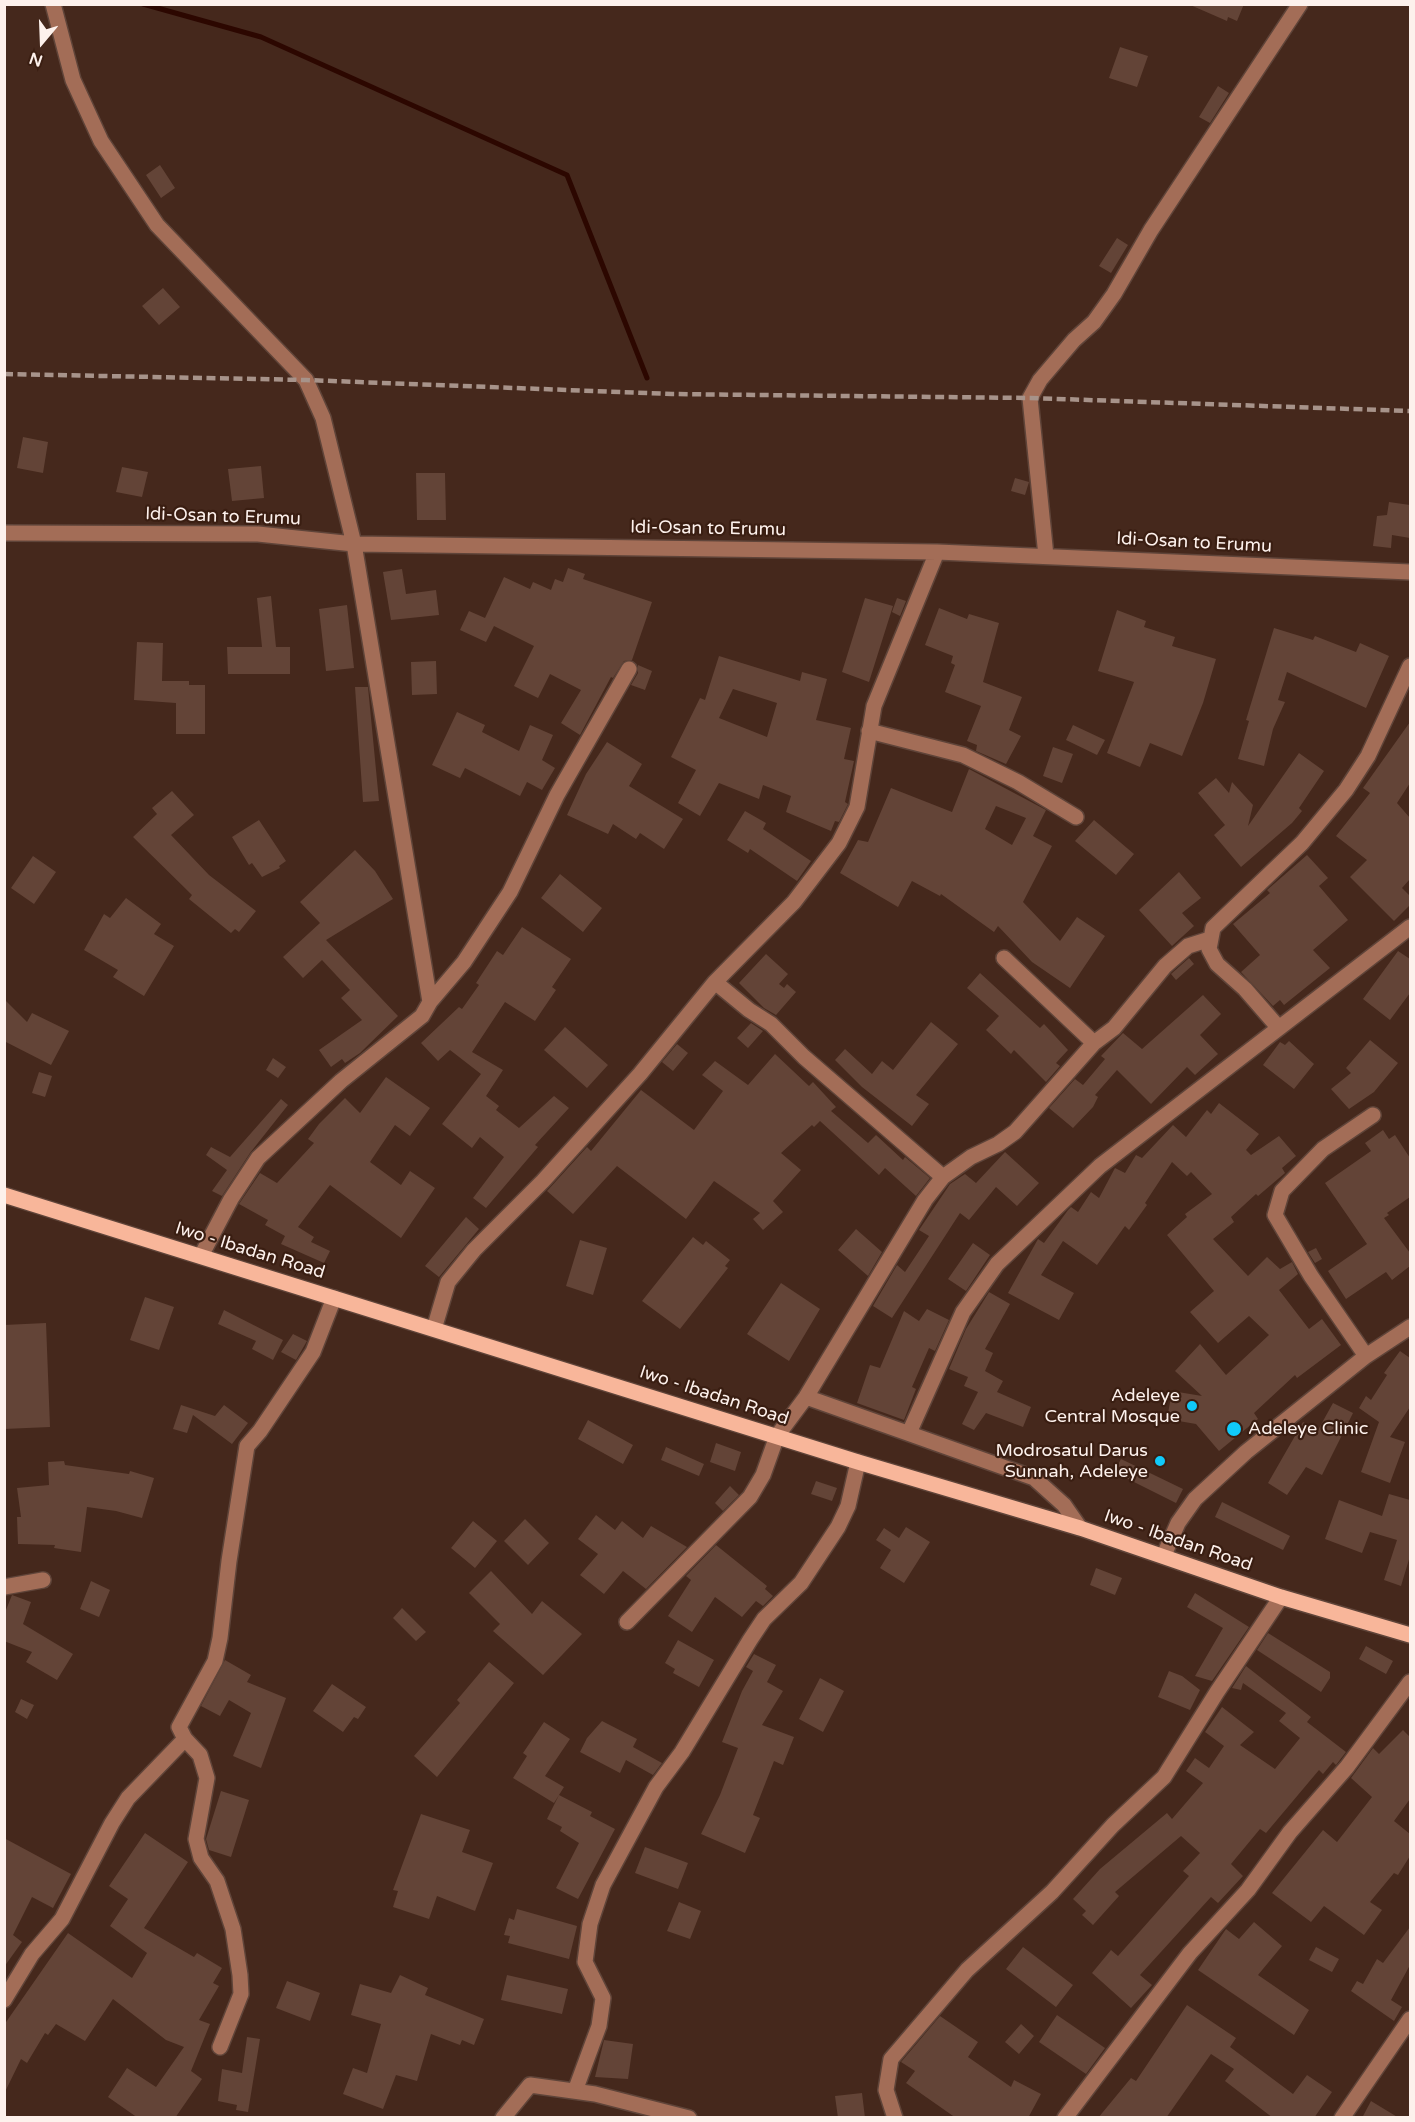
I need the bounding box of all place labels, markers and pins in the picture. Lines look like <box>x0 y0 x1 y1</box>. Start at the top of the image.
place label: Adeleye Central Mosque <box>1045 1385 1180 1428</box>
marker: Adeleye Central Mosque <box>1185 1399 1199 1413</box>
place label: Adeleye Clinic <box>1248 1418 1368 1440</box>
marker: Adeleye Clinic <box>1225 1420 1243 1438</box>
place label: Modrosatul Darus Sunnah, Adeleye <box>996 1440 1148 1482</box>
marker: Modrosatul Darus Sunnah, Adeleye <box>1153 1454 1167 1468</box>

